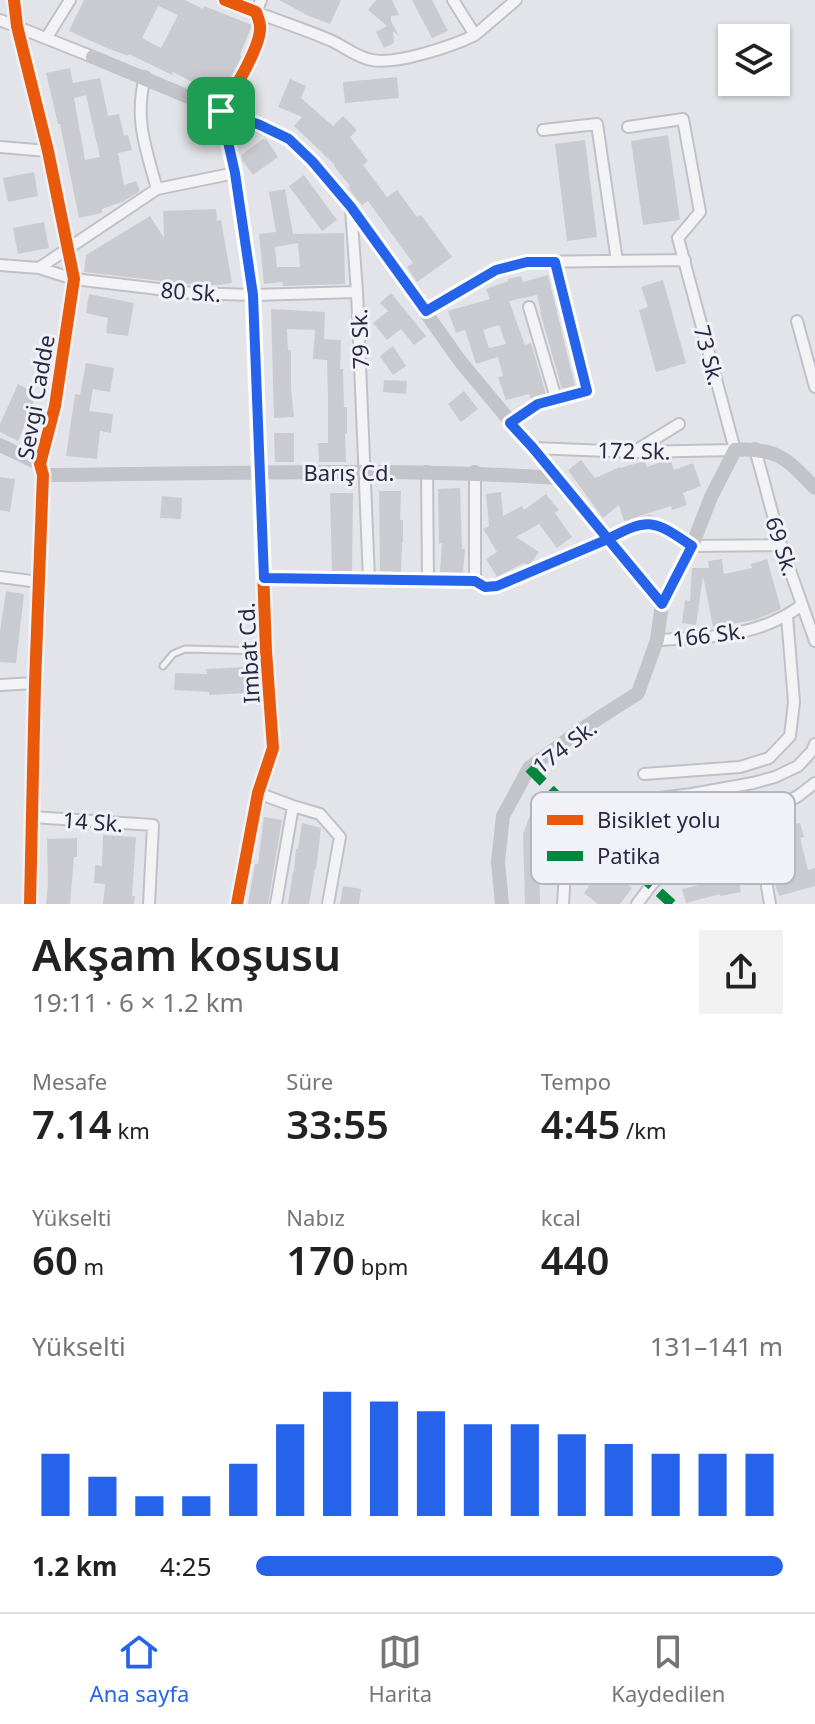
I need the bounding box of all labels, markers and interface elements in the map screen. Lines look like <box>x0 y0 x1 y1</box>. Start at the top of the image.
map controls <box>718 24 790 96</box>
button: layers <box>718 24 790 96</box>
pin <box>187 77 255 145</box>
icon: arrive <box>199 89 243 133</box>
street label: 80 Sk. <box>160 274 222 308</box>
street label: 79 Sk. <box>343 308 375 370</box>
street label: 73 Sk. <box>688 322 732 388</box>
street label: Sevgi Cadde <box>9 332 61 462</box>
street label: 172 Sk. <box>597 434 671 466</box>
street label: Barış Cd. <box>304 457 395 487</box>
street label: 69 Sk. <box>759 513 807 579</box>
street label: Imbat Cd. <box>230 602 266 704</box>
street label: 166 Sk. <box>671 615 747 653</box>
street label: 174 Sk. <box>526 712 602 780</box>
legend <box>531 792 795 884</box>
street label: 14 Sk. <box>62 804 124 838</box>
text: Bisiklet yolu <box>597 804 721 834</box>
text: Patika <box>597 840 660 870</box>
text: Akşam koşusu <box>32 924 341 984</box>
button: share <box>699 930 783 1014</box>
text: 19:11 · 6 × 1.2 km <box>32 984 244 1020</box>
text: Mesafe <box>32 1066 107 1096</box>
text: Süre <box>286 1066 333 1096</box>
text: Tempo <box>541 1066 611 1096</box>
text: 7.14 <box>32 1096 112 1151</box>
text: 33:55 <box>286 1096 389 1151</box>
text: 4:45 <box>541 1096 620 1151</box>
text: km <box>112 1115 150 1145</box>
text: /km <box>620 1115 667 1145</box>
text: Yükselti <box>32 1202 111 1232</box>
text: Nabız <box>286 1202 345 1232</box>
text: kcal <box>541 1202 581 1232</box>
text: 60 <box>32 1232 78 1287</box>
text: 170 <box>286 1232 355 1287</box>
text: 440 <box>541 1232 609 1287</box>
text: m <box>78 1251 104 1281</box>
text: bpm <box>355 1251 408 1281</box>
text: Yükselti <box>32 1328 126 1364</box>
text: 131–141 m <box>650 1328 783 1364</box>
text: 1.2 km <box>32 1548 117 1584</box>
text: 4:25 <box>160 1548 212 1584</box>
tab: Ana sayfa <box>90 1630 189 1708</box>
tab: Harita <box>368 1630 432 1708</box>
tab: Kaydedilen <box>611 1630 725 1708</box>

